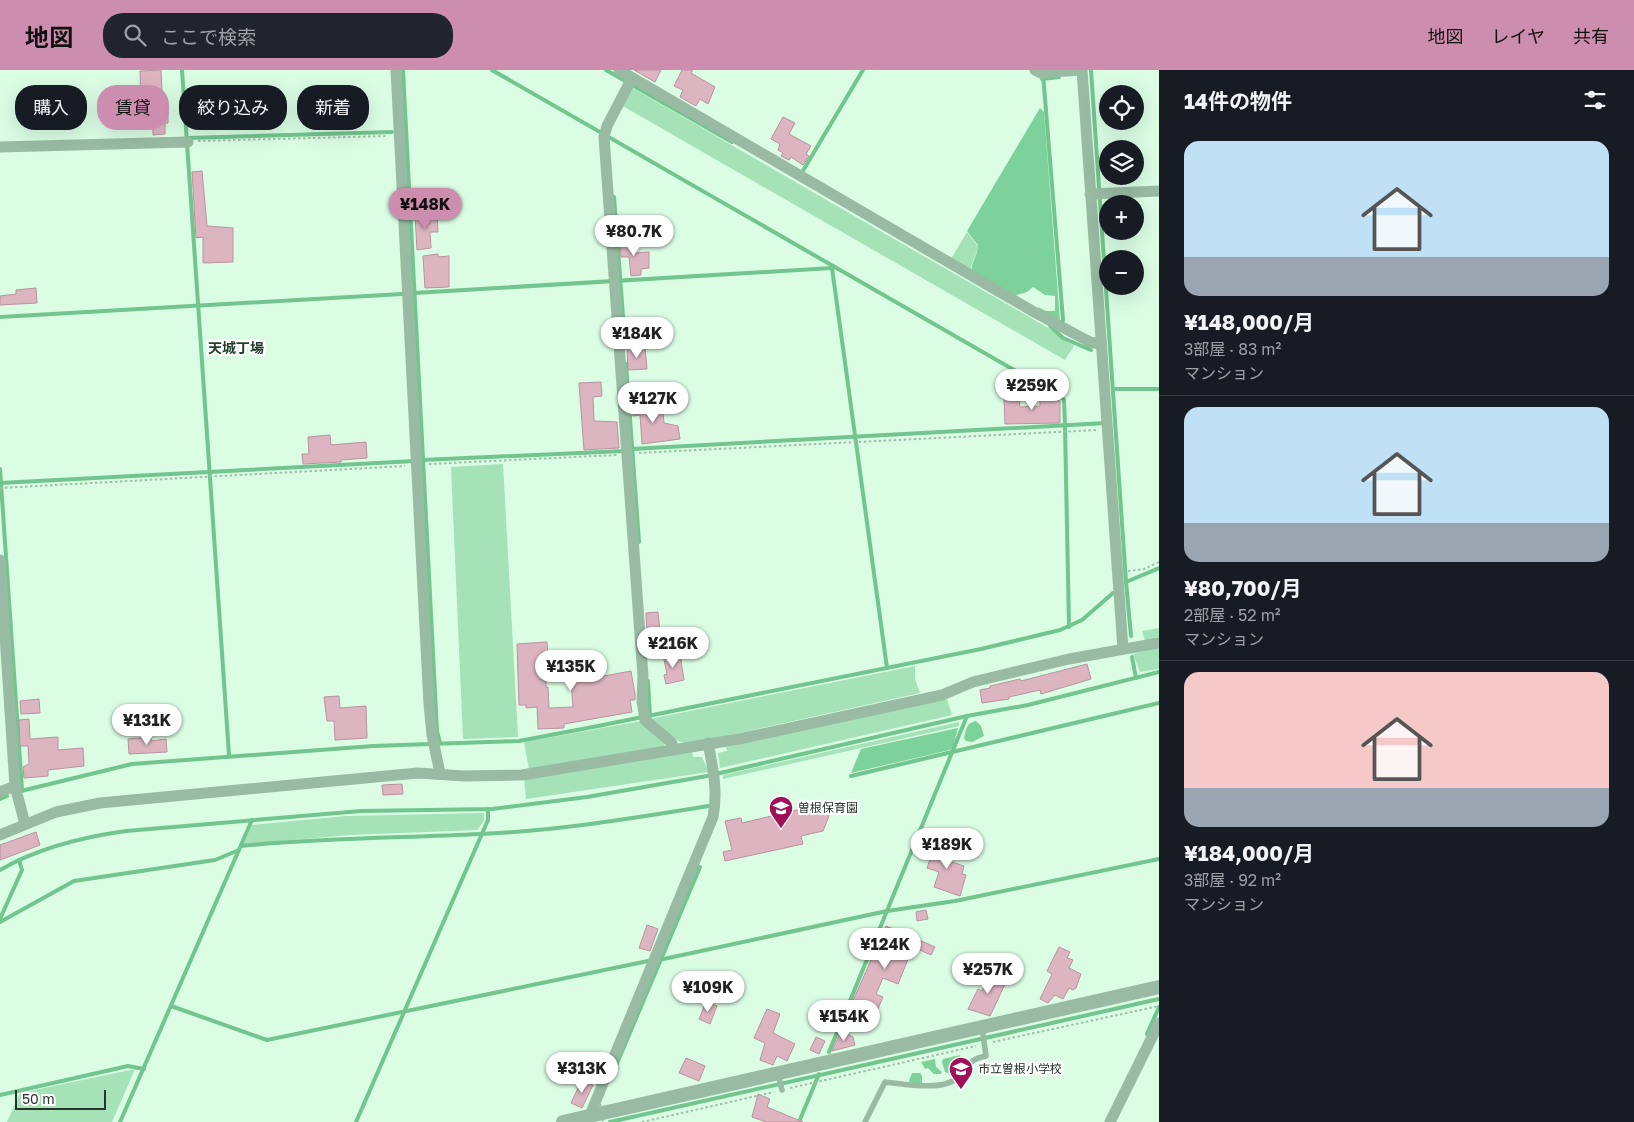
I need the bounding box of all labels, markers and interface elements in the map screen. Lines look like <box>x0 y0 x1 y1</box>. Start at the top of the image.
search box <box>103 13 453 58</box>
icon: search <box>121 21 149 49</box>
text: 地図 <box>25 22 73 51</box>
text: ここで検索 <box>161 25 256 48</box>
text: 地図 <box>1428 25 1464 47</box>
text: レイヤ <box>1492 25 1545 47</box>
text: 共有 <box>1573 25 1609 47</box>
chip: 購入 <box>15 85 87 130</box>
chip: 賃貸 <box>97 85 169 130</box>
chip: 絞り込み <box>179 85 287 130</box>
chip: 新着 <box>297 85 369 130</box>
map controls <box>1099 85 1144 295</box>
button: locate <box>1099 85 1144 130</box>
icon: filters <box>1581 86 1609 114</box>
text: 14件の物件 <box>1184 88 1292 114</box>
button: layers <box>1099 140 1144 185</box>
icon: home <box>1352 174 1442 264</box>
pin: ¥148K <box>390 188 460 230</box>
text: ¥148K <box>400 194 450 214</box>
button: + <box>1099 195 1144 240</box>
pin: ¥80.7K <box>593 214 675 257</box>
text: ¥80.7K <box>606 221 662 241</box>
button: − <box>1099 250 1144 295</box>
text: ¥148,000/月 <box>1184 309 1314 335</box>
pin: ¥184K <box>602 316 672 359</box>
text: ¥184K <box>612 323 662 343</box>
district label: 天城丁場 <box>208 339 264 356</box>
text: 3部屋 · 83 m² <box>1184 339 1281 359</box>
text: マンション <box>1184 363 1264 383</box>
pin: ¥259K <box>997 368 1067 411</box>
text: ¥259K <box>1006 375 1058 395</box>
pin: ¥127K <box>618 382 688 424</box>
text: ¥127K <box>629 388 677 408</box>
icon: home <box>1352 439 1442 529</box>
text: ¥80,700/月 <box>1184 575 1302 601</box>
text: 2部屋 · 52 m² <box>1184 605 1281 625</box>
pin: ¥216K <box>638 626 708 669</box>
text: マンション <box>1184 629 1264 649</box>
text: ¥216K <box>648 633 698 653</box>
pin: ¥135K <box>536 650 606 692</box>
text: ¥135K <box>546 656 596 676</box>
pin: ¥131K <box>112 704 182 746</box>
icon: home <box>1352 704 1442 794</box>
text: ¥131K <box>123 710 171 730</box>
school or university icon: 曽根保育園 <box>768 795 794 829</box>
place label: 曽根保育園 <box>798 800 858 815</box>
pin: ¥189K <box>912 828 982 870</box>
text: ¥189K <box>922 834 972 854</box>
text: ¥184,000/月 <box>1184 840 1314 866</box>
text: 3部屋 · 92 m² <box>1184 870 1281 890</box>
text: マンション <box>1184 894 1264 914</box>
pin: ¥124K <box>850 928 920 970</box>
text: ¥124K <box>860 934 910 954</box>
pin: ¥257K <box>953 952 1023 995</box>
text: ¥257K <box>963 959 1013 979</box>
pin: ¥109K <box>673 970 743 1013</box>
text: ¥109K <box>683 977 733 997</box>
pin: ¥154K <box>809 1000 879 1042</box>
text: ¥154K <box>819 1006 869 1026</box>
pin: ¥313K <box>547 1052 617 1094</box>
school or university icon: 市立曽根小学校 <box>948 1056 974 1090</box>
text: ¥313K <box>557 1058 607 1078</box>
place label: 市立曽根小学校 <box>978 1061 1062 1076</box>
scale bar <box>15 1087 106 1110</box>
text: 50 m <box>22 1090 55 1107</box>

